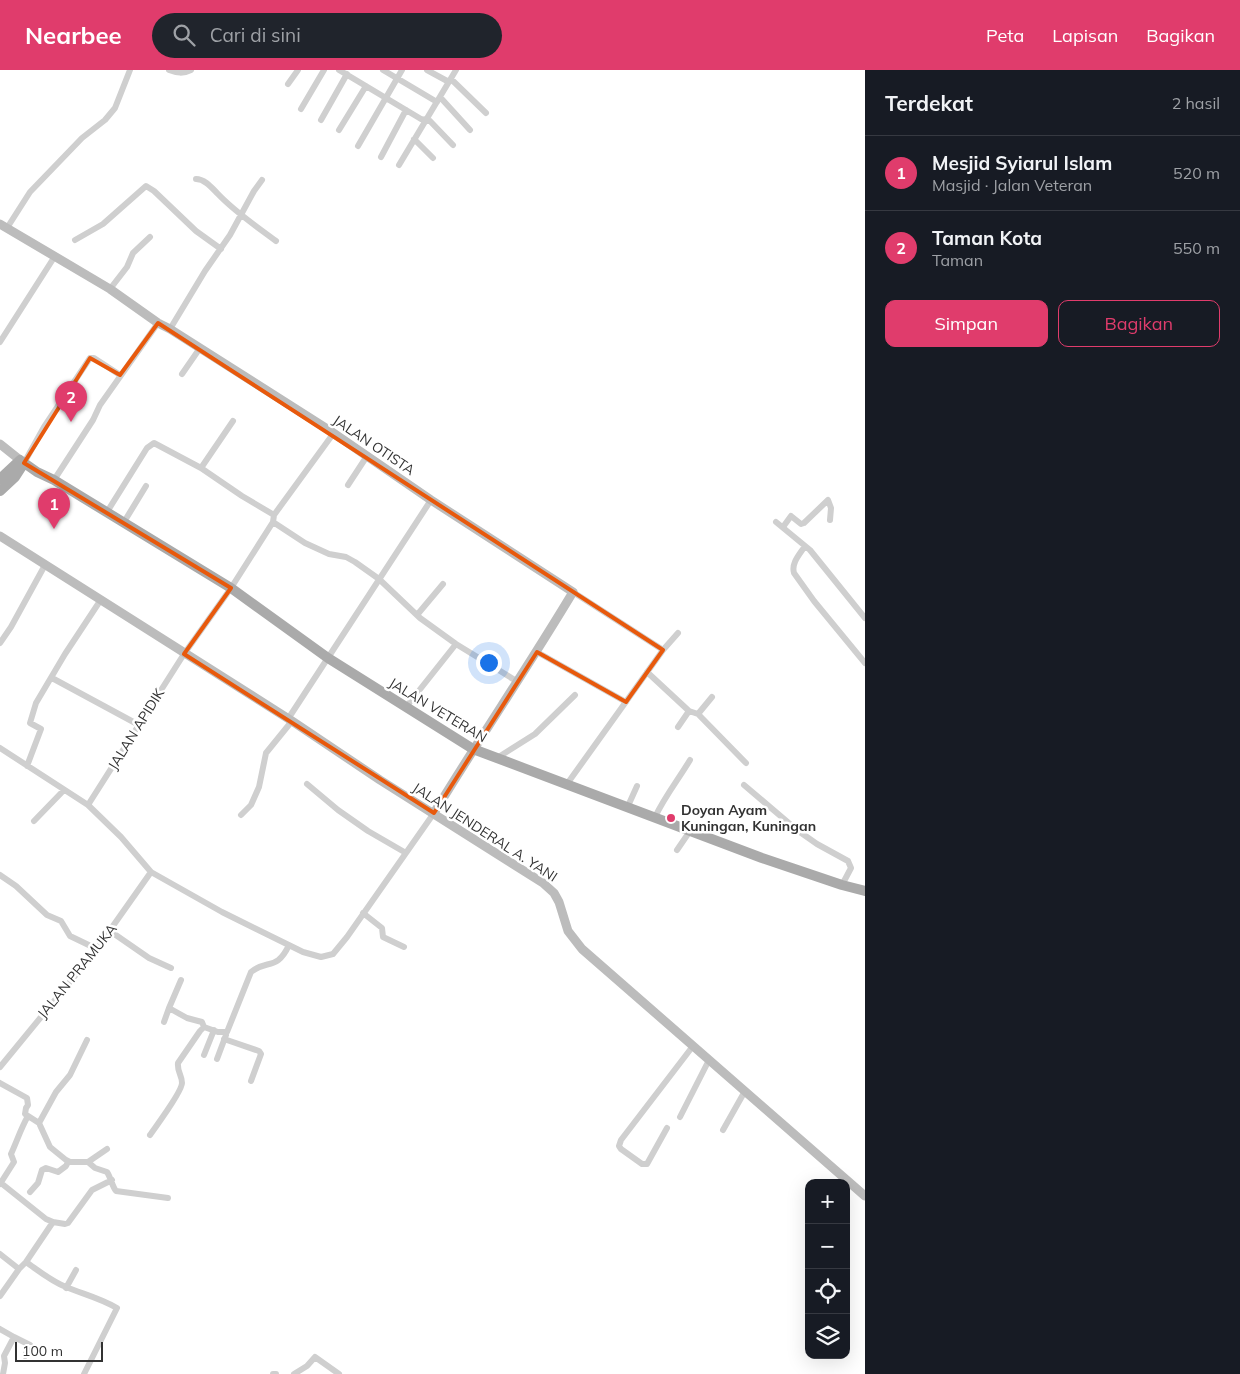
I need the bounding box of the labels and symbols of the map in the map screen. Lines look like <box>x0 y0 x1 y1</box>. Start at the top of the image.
pin: 2 <box>55 381 87 422</box>
street label: JALAN OTISTA <box>330 411 419 479</box>
pin: 1 <box>38 488 70 529</box>
your location <box>476 650 502 676</box>
street label: JALAN VETERAN <box>386 674 490 746</box>
street label: JALAN APIDIK <box>104 684 169 773</box>
street label: JALAN JENDERAL A. YANI <box>409 778 561 886</box>
place label: Doyan Ayam Kuningan, Kuningan <box>681 801 816 835</box>
marker: Doyan Ayam Kuningan, Kuningan <box>665 812 677 824</box>
street label: JALAN PRAMUKA <box>33 919 121 1022</box>
scale bar <box>15 1339 102 1362</box>

